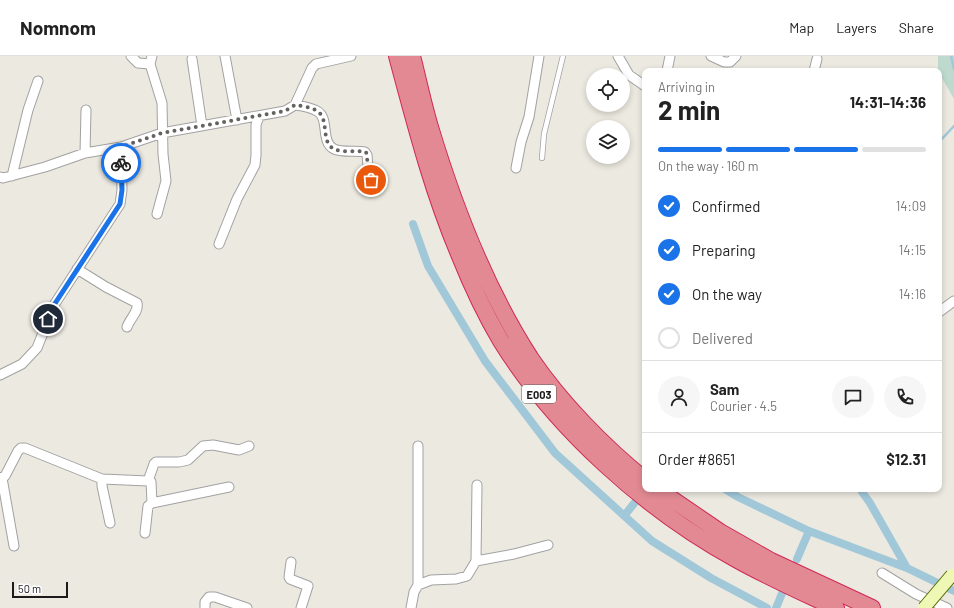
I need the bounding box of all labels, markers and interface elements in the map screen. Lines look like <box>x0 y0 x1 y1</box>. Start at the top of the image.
text: Nomnom <box>20 16 96 39</box>
text: Map <box>789 19 814 36</box>
text: Layers <box>836 19 877 36</box>
text: Share <box>899 19 934 36</box>
map controls <box>586 68 630 164</box>
button: locate <box>586 68 630 112</box>
text: Arriving in <box>658 79 715 95</box>
text: 14:31–14:36 <box>850 93 926 111</box>
text: 2 min <box>658 94 720 125</box>
button: layers <box>586 120 630 164</box>
courier <box>101 143 141 183</box>
icon: bike <box>110 152 132 174</box>
text: On the way · 160 m <box>658 158 759 174</box>
pin <box>354 163 388 197</box>
icon: bag <box>360 169 382 191</box>
icon: check <box>658 195 680 217</box>
text: Confirmed <box>692 197 760 215</box>
text: 14:09 <box>896 198 926 214</box>
icon: check <box>658 239 680 261</box>
text: Preparing <box>692 241 756 259</box>
text: 14:15 <box>899 242 926 258</box>
icon: check <box>658 283 680 305</box>
text: On the way <box>692 285 762 303</box>
text: 14:16 <box>899 286 926 302</box>
pin <box>31 302 65 336</box>
icon: home <box>37 308 59 330</box>
text: Delivered <box>692 329 753 347</box>
button: person <box>658 376 700 418</box>
button: chat <box>832 376 874 418</box>
button: phone <box>884 376 926 418</box>
text: Sam <box>710 380 739 398</box>
road number: E003 <box>522 385 556 403</box>
text: Courier · 4.5 <box>710 398 777 414</box>
text: Order #8651 <box>658 450 735 468</box>
text: $12.31 <box>886 450 926 468</box>
scale bar <box>12 580 68 599</box>
text: 50 m <box>18 582 41 595</box>

